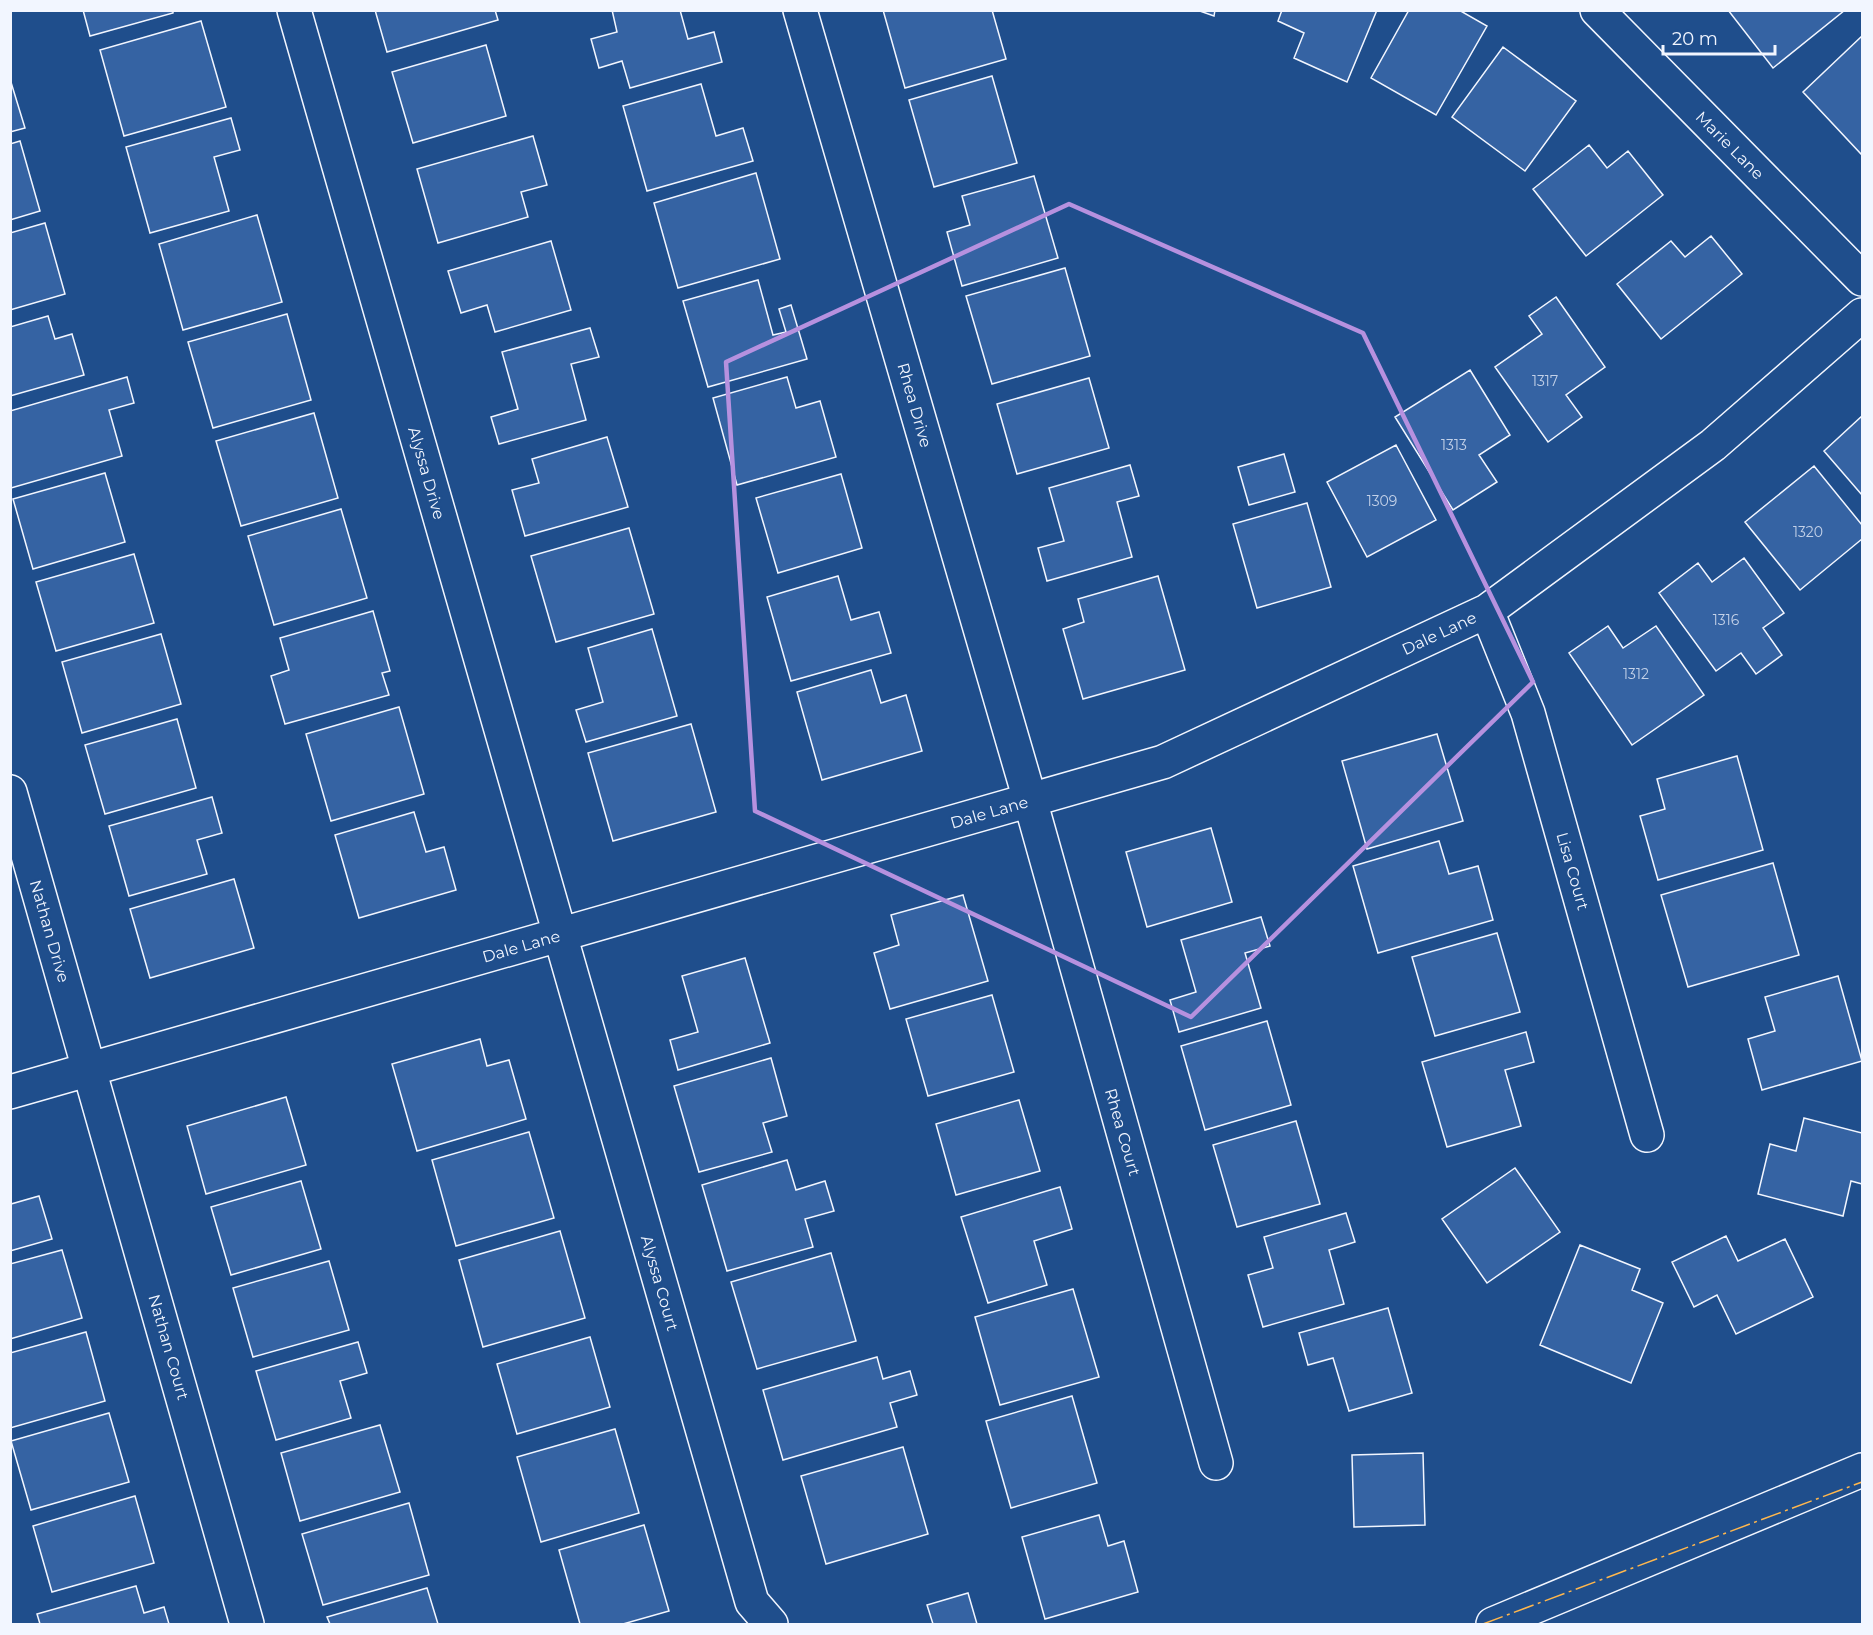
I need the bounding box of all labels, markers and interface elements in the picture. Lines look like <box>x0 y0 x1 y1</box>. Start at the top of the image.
scale bar <box>1663 18 1776 56</box>
text: 20 m <box>1672 28 1718 50</box>
street label: Marie Lane <box>1692 107 1768 183</box>
street label: Rhea Drive <box>893 361 936 450</box>
house number: 1317 <box>1532 372 1558 390</box>
street label: Alyssa Drive <box>404 425 449 522</box>
house number: 1313 <box>1441 436 1467 454</box>
house number: 1309 <box>1367 492 1397 510</box>
house number: 1320 <box>1793 523 1823 541</box>
street label: Dale Lane <box>1399 608 1480 659</box>
house number: 1316 <box>1713 611 1740 629</box>
house number: 1312 <box>1623 665 1649 683</box>
street label: Dale Lane <box>948 792 1030 833</box>
street label: Lisa Court <box>1552 830 1593 913</box>
street label: Nathan Drive <box>26 878 73 985</box>
street label: Dale Lane <box>480 926 562 967</box>
street label: Rhea Court <box>1101 1086 1144 1179</box>
street label: Alyssa Court <box>637 1233 682 1334</box>
street label: Nathan Court <box>144 1292 193 1403</box>

